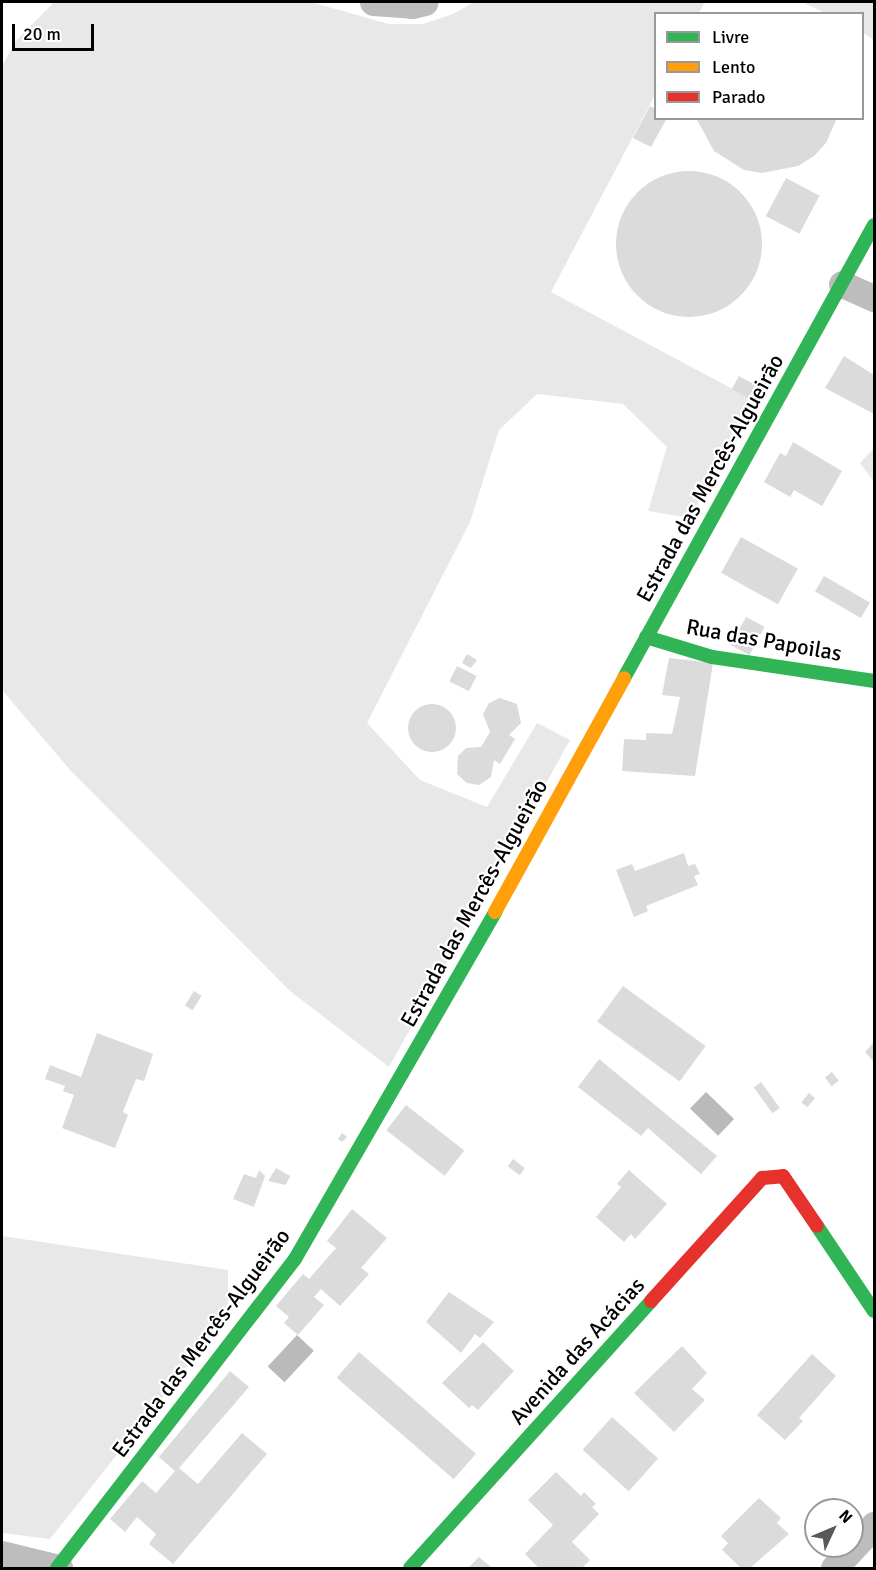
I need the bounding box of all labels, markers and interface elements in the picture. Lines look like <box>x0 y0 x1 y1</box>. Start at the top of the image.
scale bar <box>15 12 98 50</box>
legend <box>654 12 864 120</box>
text: 20 m <box>23 23 61 45</box>
text: Livre <box>712 26 749 48</box>
text: Lento <box>712 56 755 78</box>
text: Parado <box>712 86 765 108</box>
street label: Estrada das Mercês-Algueirão <box>631 349 789 607</box>
street label: Rua das Papoilas <box>684 613 844 667</box>
street label: Estrada das Mercês-Algueirão <box>395 774 553 1032</box>
street label: Estrada das Mercês-Algueirão <box>106 1224 296 1462</box>
street label: Avenida das Acácias <box>504 1272 650 1430</box>
north arrow <box>804 1498 864 1558</box>
text: N <box>834 1506 857 1528</box>

